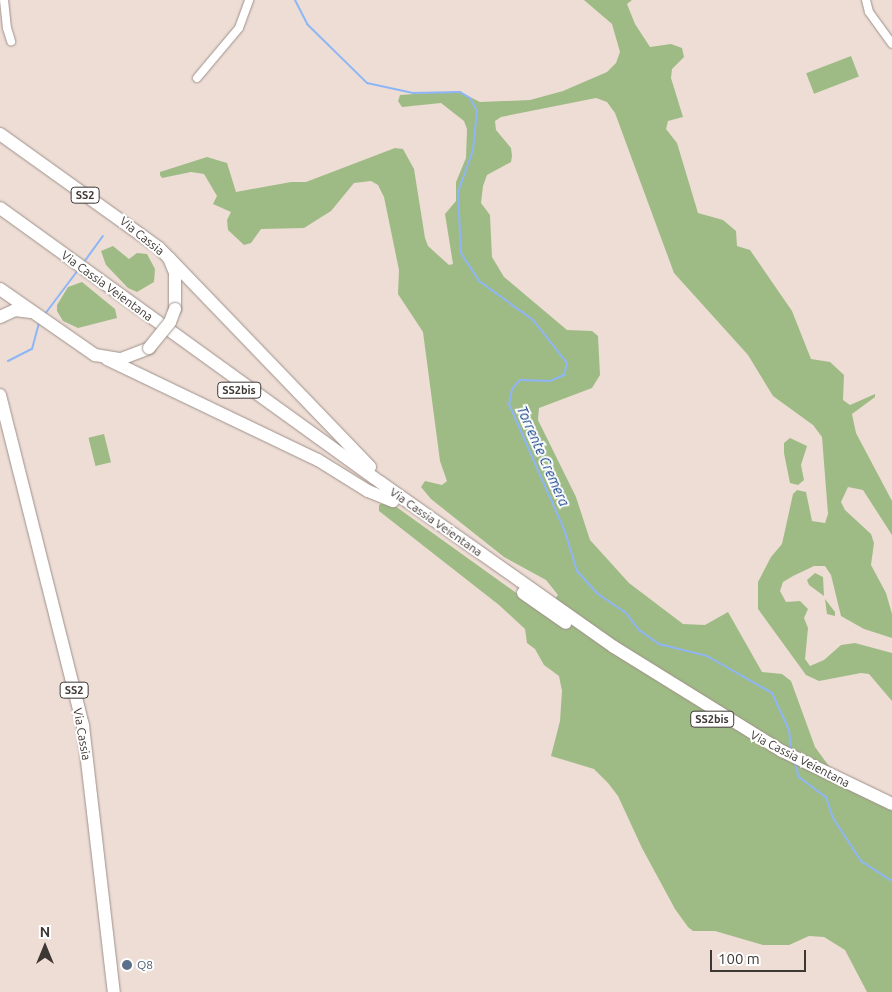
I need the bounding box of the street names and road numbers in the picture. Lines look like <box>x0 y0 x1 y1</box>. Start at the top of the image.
road number: SS2 <box>70 186 100 204</box>
street label: Via Cassia <box>117 214 167 258</box>
street label: Via Cassia Veientana <box>58 248 156 324</box>
road number: SS2bis <box>216 382 262 398</box>
street label: Via Cassia Veientana <box>387 485 485 559</box>
road number: SS2 <box>59 682 89 698</box>
street label: Via Cassia <box>70 707 94 761</box>
road number: SS2bis <box>690 711 734 728</box>
street label: Via Cassia Veientana <box>748 728 852 790</box>

